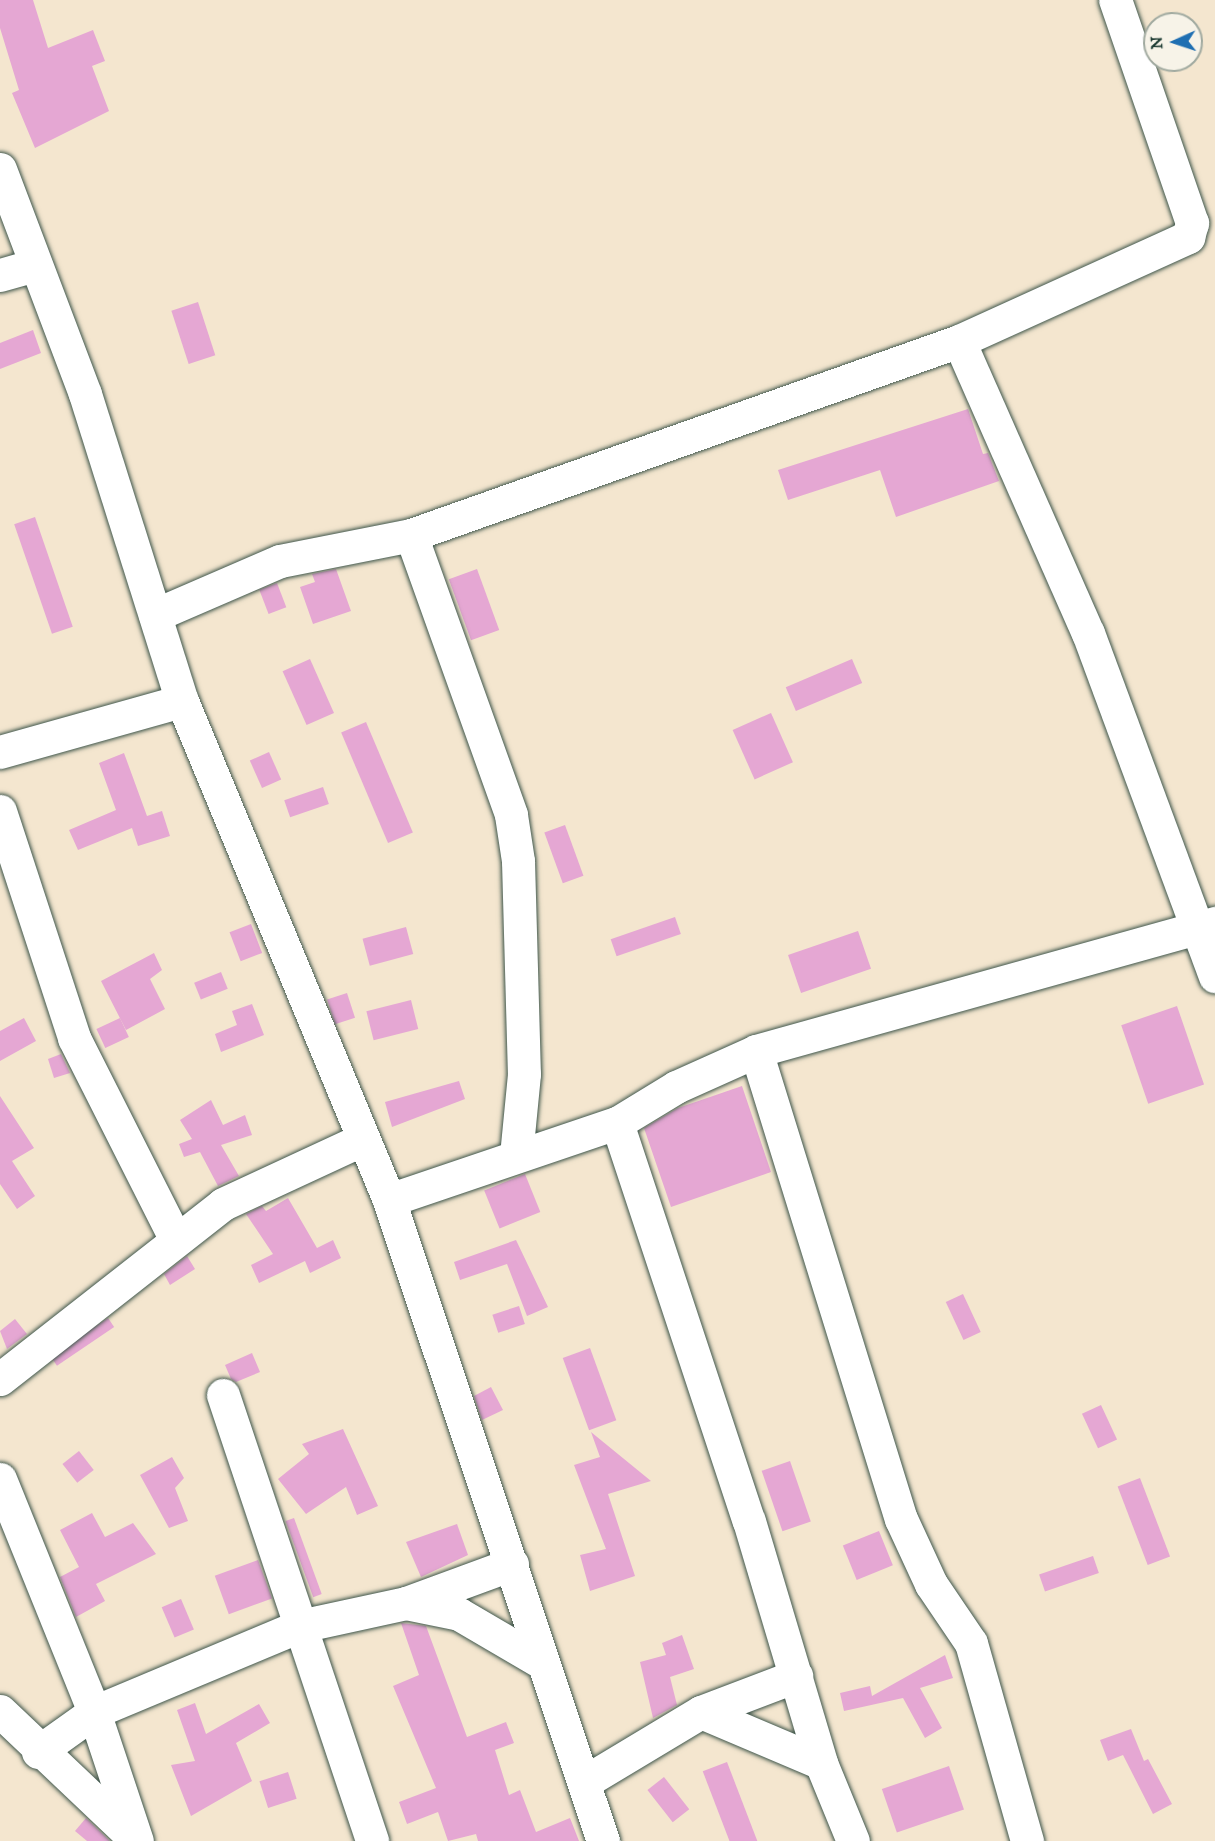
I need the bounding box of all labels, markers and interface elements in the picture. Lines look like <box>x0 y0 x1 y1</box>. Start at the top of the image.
north arrow <box>1143 12 1203 72</box>
text: N <box>1147 36 1167 50</box>

